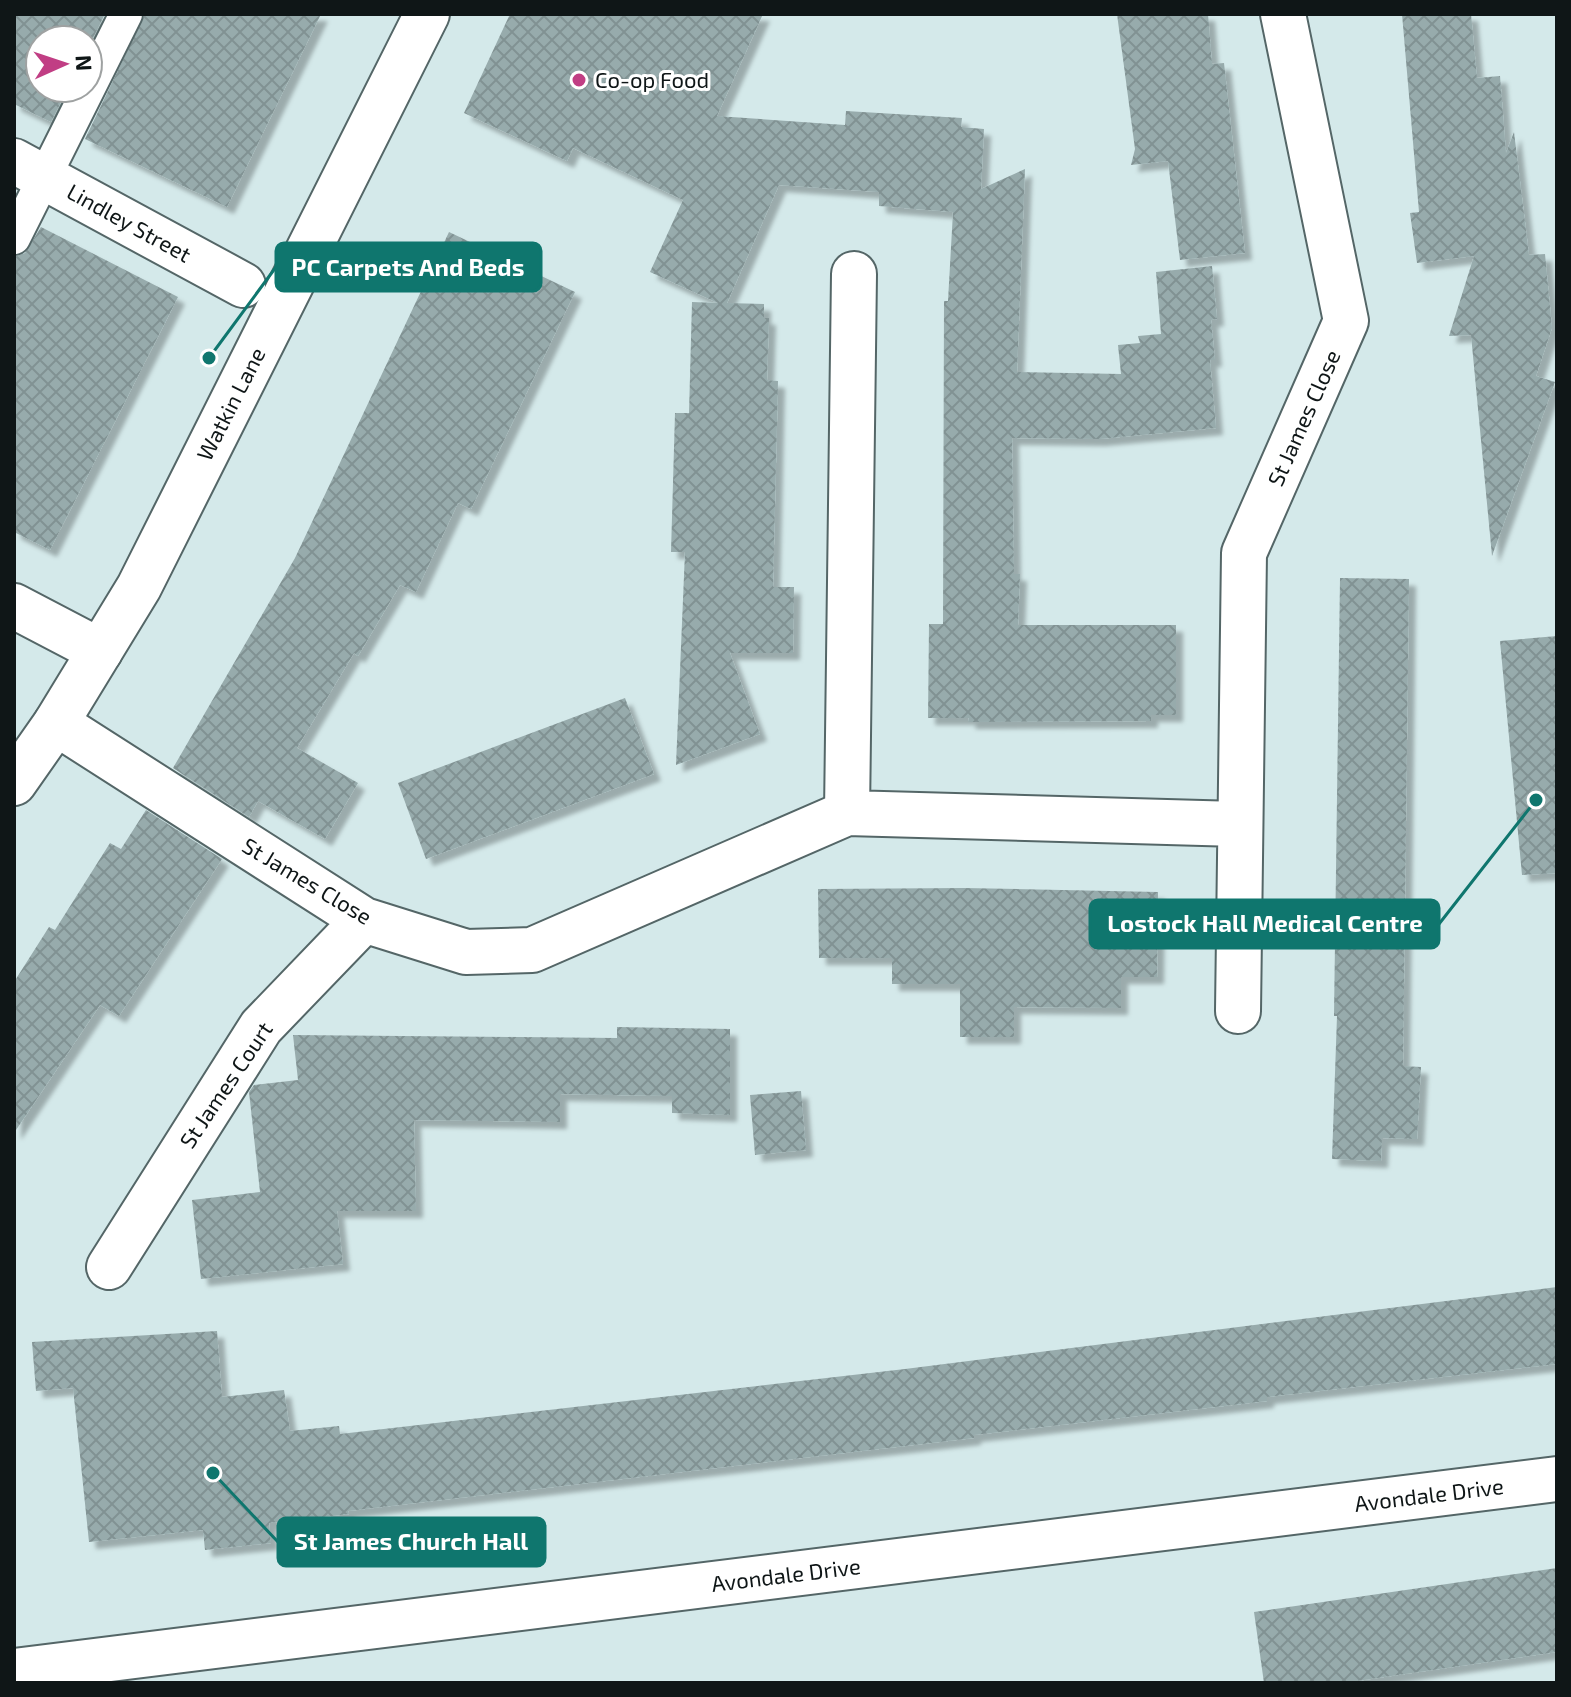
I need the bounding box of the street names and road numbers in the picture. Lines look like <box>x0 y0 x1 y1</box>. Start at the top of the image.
street label: Lindley Street <box>63 177 196 267</box>
street label: Watkin Lane <box>191 343 270 464</box>
street label: St James Close <box>1261 345 1345 490</box>
street label: St James Close <box>238 831 377 929</box>
street label: St James Court <box>173 1016 277 1152</box>
street label: Avondale Drive <box>1353 1472 1505 1516</box>
street label: Avondale Drive <box>710 1552 862 1596</box>

